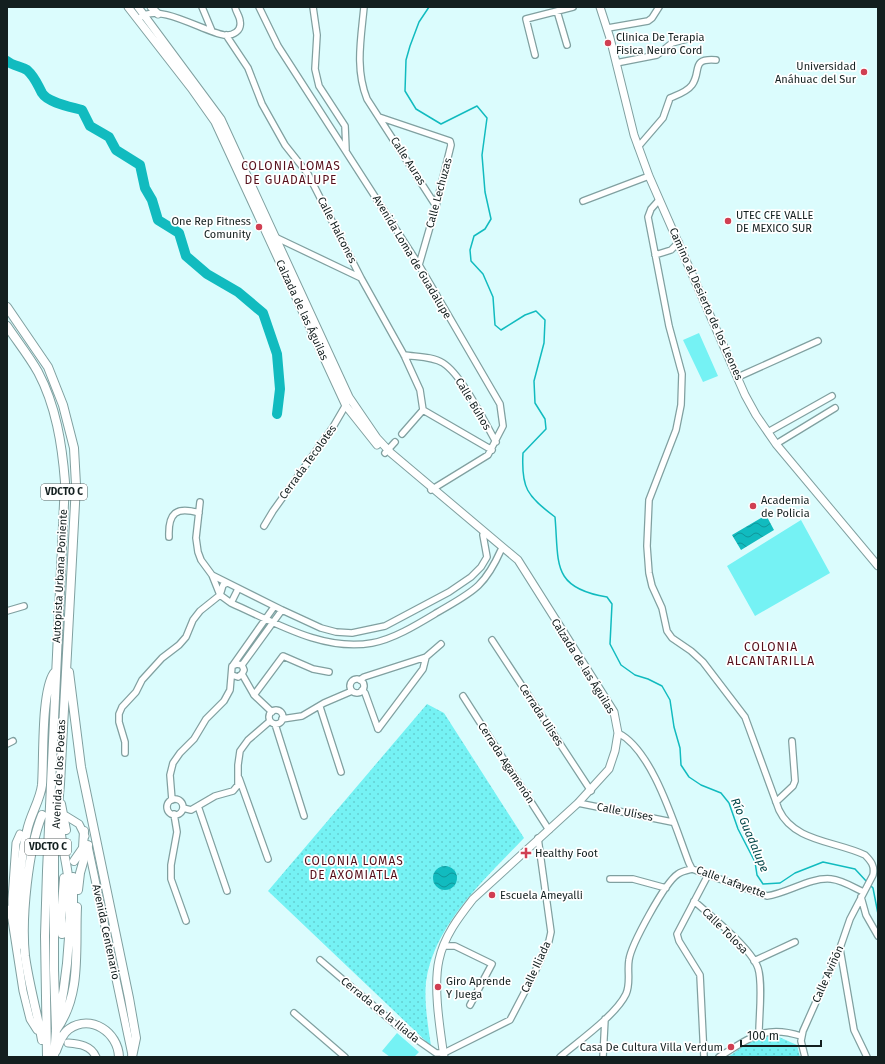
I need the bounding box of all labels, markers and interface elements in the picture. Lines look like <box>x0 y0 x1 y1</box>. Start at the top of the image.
place label: Clinica De Terapia Fisica Neuro Cord <box>616 31 705 57</box>
marker: Clinica De Terapia Fisica Neuro Cord <box>603 38 613 48</box>
place label: Universidad Anáhuac del Sur <box>775 60 857 86</box>
marker: Universidad Anáhuac del Sur <box>859 67 869 77</box>
street label: Calle Auras <box>388 134 428 188</box>
street label: Calle Lechuzas <box>423 156 455 230</box>
district label: COLONIA LOMAS DE GUADALUPE <box>241 159 341 187</box>
street label: Avenida Loma de Guadalupe <box>370 193 454 321</box>
street label: Calle Halcones <box>315 195 359 265</box>
place label: UTEC CFE VALLE DE MEXICO SUR <box>736 209 813 235</box>
place label: One Rep Fitness Comunity <box>171 215 252 241</box>
marker: UTEC CFE VALLE DE MEXICO SUR <box>723 216 733 226</box>
marker: One Rep Fitness Comunity <box>254 222 264 232</box>
street label: Camino al Desierto de los Leones <box>666 226 746 382</box>
street label: Calzada de las Águilas <box>273 257 332 362</box>
street label: Calle Búhos <box>452 376 494 432</box>
street label: Cerrada Tecolotes <box>277 422 339 502</box>
road number: VDCTO C <box>41 484 87 500</box>
place label: Academia de Policia <box>761 494 810 520</box>
marker: Academia de Policia <box>748 501 758 511</box>
street label: Autopista Urbana Poniente <box>50 509 70 643</box>
street label: Calzada de las Águilas <box>548 616 618 716</box>
district label: COLONIA ALCANTARILLA <box>727 640 815 668</box>
street label: Cerrada Ulises <box>516 682 566 748</box>
street label: Avenida de los Poetas <box>50 719 68 829</box>
street label: Cerrada Agamenón <box>475 720 537 806</box>
water label: Río Guadalupe <box>728 796 772 874</box>
street label: Calle Ulises <box>596 800 654 824</box>
road number: VDCTO C <box>25 839 71 855</box>
marker: Healthy Foot <box>520 847 532 859</box>
place label: Healthy Foot <box>535 847 598 860</box>
district label: COLONIA LOMAS DE AXOMIATLA <box>304 854 404 882</box>
street label: Calle Lafayette <box>694 863 768 901</box>
street label: Avenida Centenario <box>90 883 122 981</box>
place label: Escuela Ameyalli <box>500 889 583 902</box>
marker: Escuela Ameyalli <box>487 890 497 900</box>
street label: Calle Tolosa <box>699 905 751 957</box>
street label: Calle Iliada <box>518 939 554 995</box>
street label: Calle Aviñón <box>810 943 846 1005</box>
street label: Cerrada de la Iliada <box>338 974 422 1046</box>
place label: Giro Aprende Y Juega <box>446 975 511 1001</box>
marker: Giro Aprende Y Juega <box>433 982 443 992</box>
scale bar <box>741 1022 821 1048</box>
text: 100 m <box>747 1029 779 1043</box>
place label: Casa De Cultura Villa Verdum <box>580 1041 723 1054</box>
marker: Casa De Cultura Villa Verdum <box>726 1042 736 1052</box>

